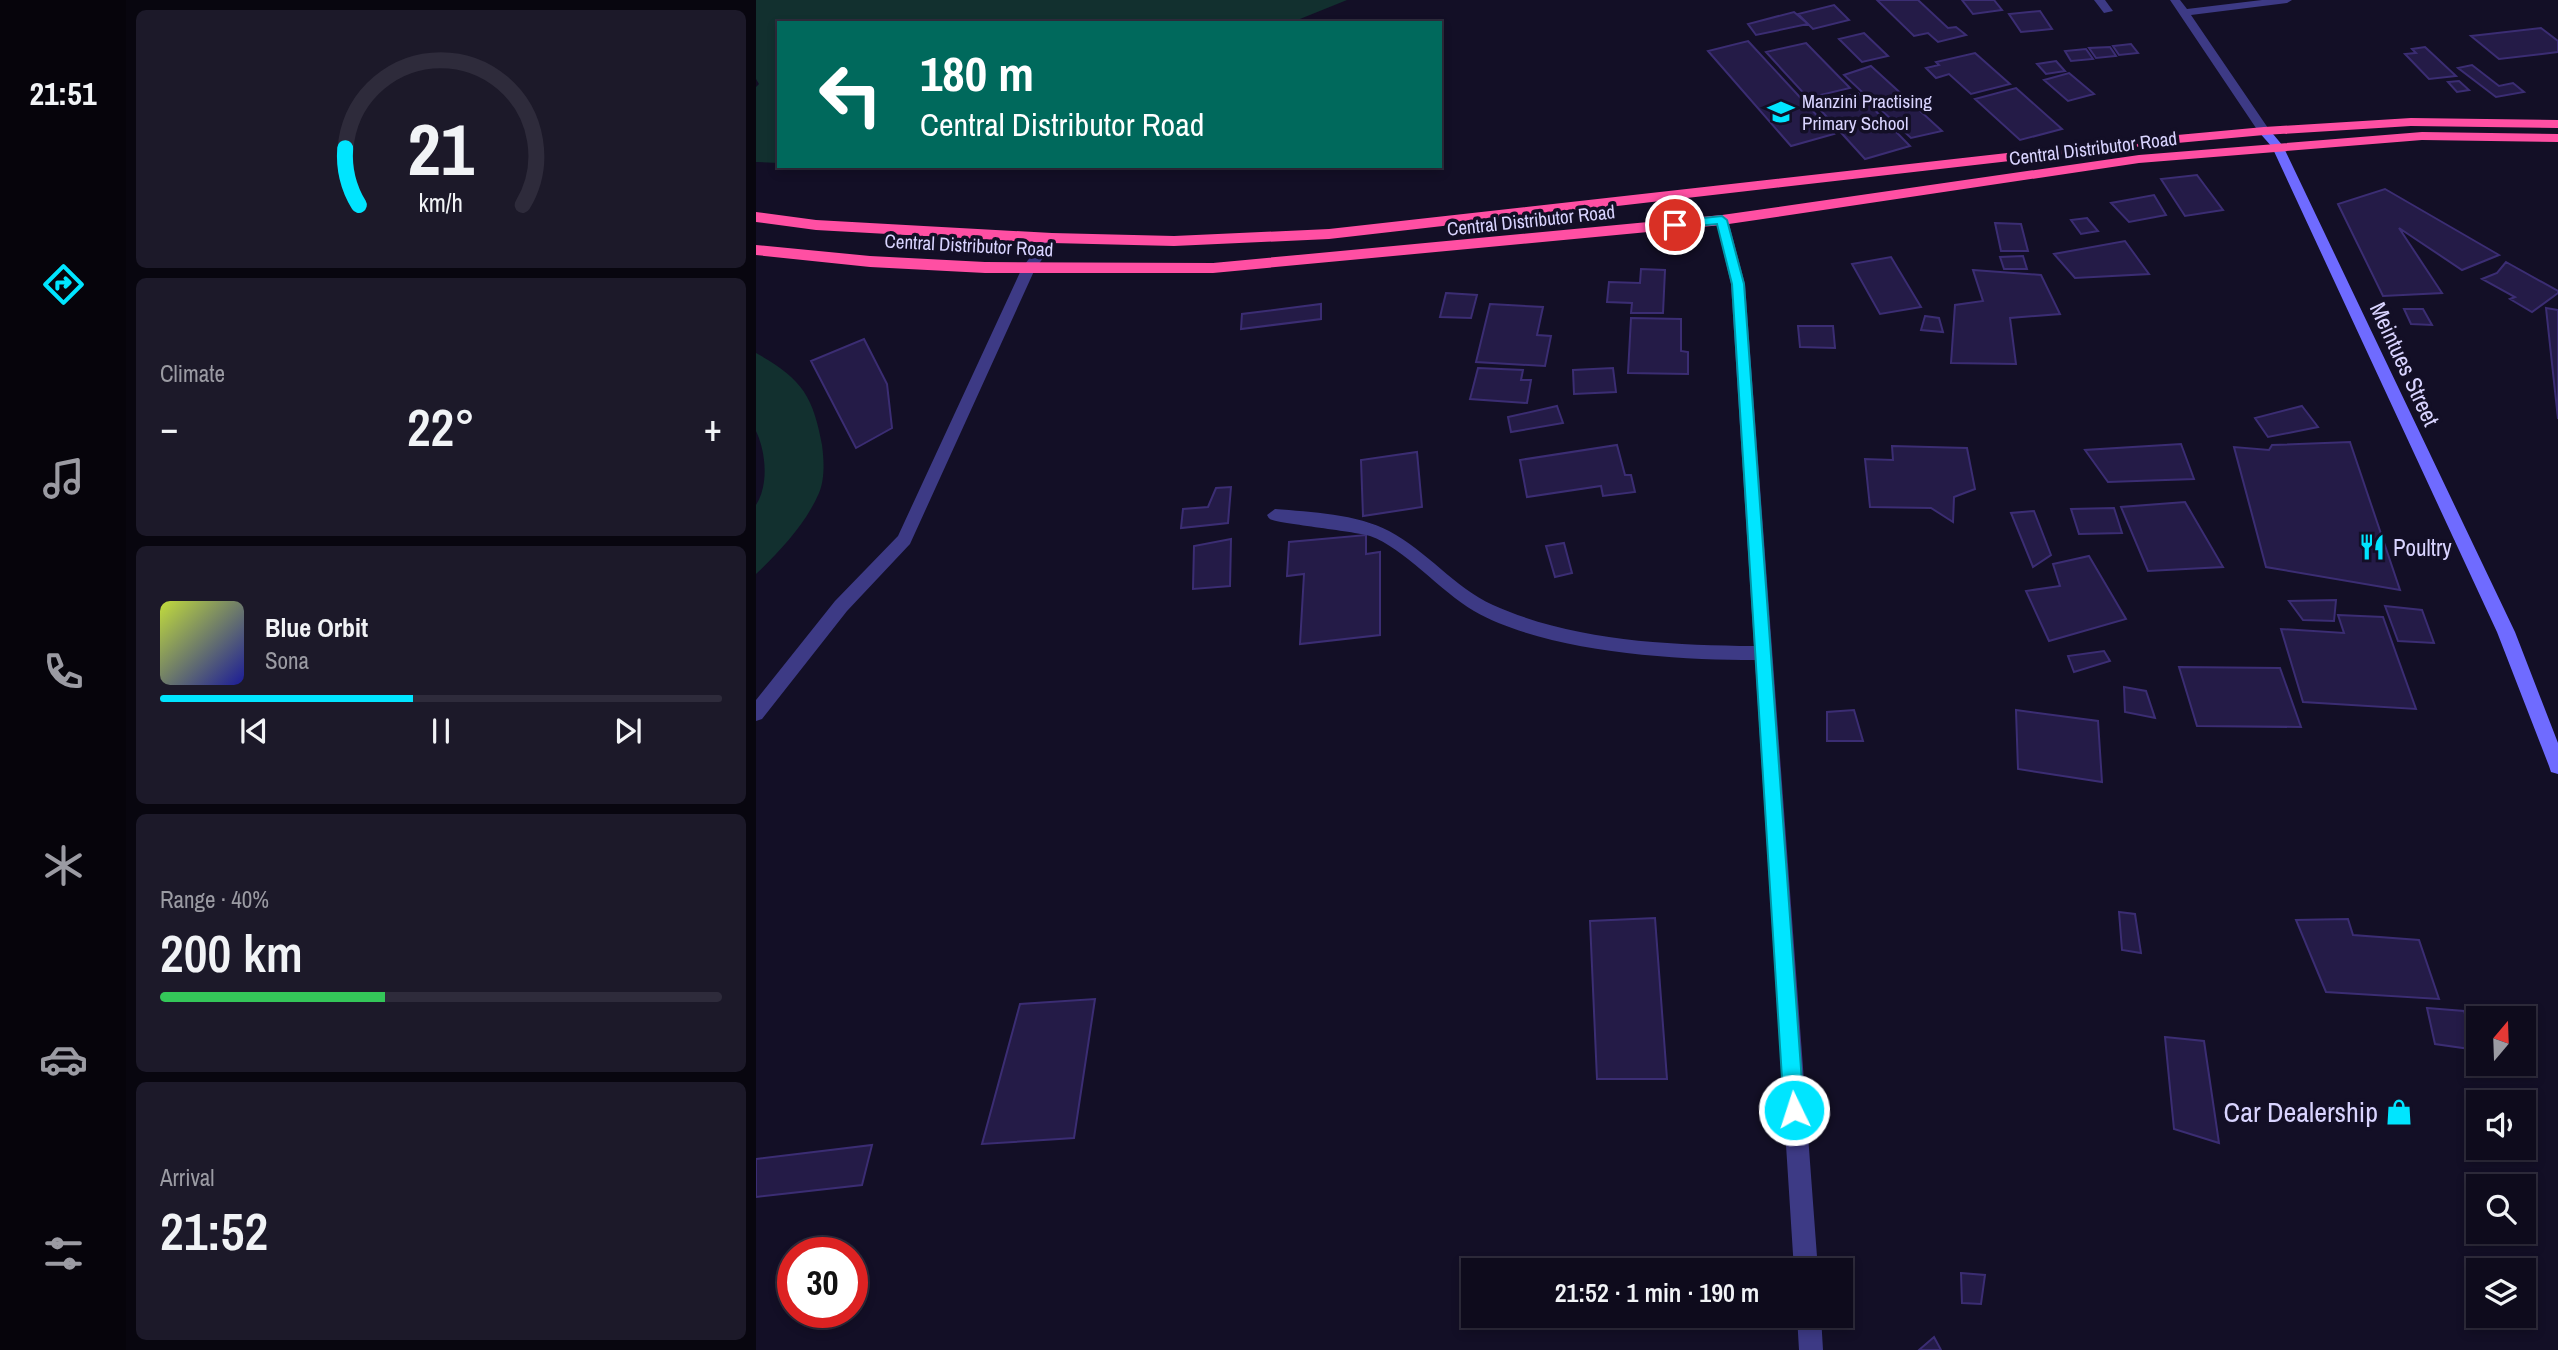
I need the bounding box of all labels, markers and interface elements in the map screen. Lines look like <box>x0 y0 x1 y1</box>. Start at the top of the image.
text: 180 m <box>920 40 1034 106</box>
icon: left <box>805 49 896 140</box>
text: 21:51 <box>29 72 97 115</box>
place label: Manzini Practising Primary School <box>1802 88 1932 136</box>
school or university icon: Manzini Practising Primary School <box>1766 97 1796 127</box>
text: 21 <box>408 100 475 198</box>
text: Central Distributor Road <box>920 103 1204 146</box>
street label: Central Distributor Road <box>2008 125 2178 171</box>
text: km/h <box>419 186 463 220</box>
pin <box>1645 195 1705 255</box>
street label: Central Distributor Road <box>1446 198 1616 242</box>
icon: arrive <box>1656 206 1694 244</box>
street label: Central Distributor Road <box>884 228 1054 262</box>
icon: directions <box>39 260 88 309</box>
street label: Meintues Street <box>2363 297 2447 431</box>
text: Climate <box>160 358 225 389</box>
text: 22° <box>407 392 475 462</box>
text: − <box>160 402 178 453</box>
text: + <box>704 402 722 453</box>
icon: music <box>39 454 88 503</box>
restaurant icon: Poultry <box>2357 532 2387 562</box>
place label: Poultry <box>2393 532 2452 563</box>
text: Blue Orbit <box>265 610 368 645</box>
text: Sona <box>265 645 309 676</box>
icon: phone <box>39 647 88 696</box>
icon: previous <box>235 712 273 750</box>
icon: pause <box>422 712 460 750</box>
icon: next <box>609 712 647 750</box>
icon: climate <box>39 841 88 890</box>
text: Range · 40% <box>160 884 269 915</box>
text: 200 km <box>160 918 303 988</box>
north arrow <box>2466 1006 2536 1076</box>
map controls <box>2466 1006 2536 1328</box>
icon: car <box>39 1035 88 1084</box>
position arrow <box>1757 1073 1831 1147</box>
button: sound <box>2466 1090 2536 1160</box>
place label: Car Dealership <box>2224 1093 2378 1131</box>
shop icon: Car Dealership <box>2384 1097 2414 1127</box>
text: Arrival <box>160 1162 215 1193</box>
button: search <box>2466 1174 2536 1244</box>
text: 21:52 <box>160 1196 268 1266</box>
icon: filters <box>39 1229 88 1278</box>
speed limit sign: 30 <box>777 1237 868 1328</box>
button: layers <box>2466 1258 2536 1328</box>
text: 21:52 · 1 min · 190 m <box>1555 1275 1759 1310</box>

